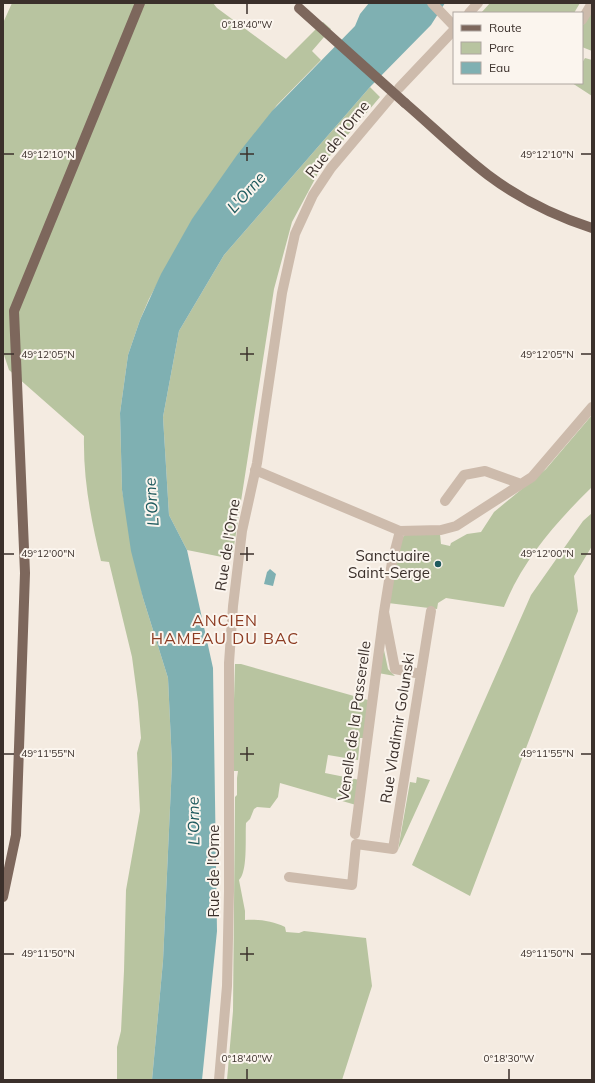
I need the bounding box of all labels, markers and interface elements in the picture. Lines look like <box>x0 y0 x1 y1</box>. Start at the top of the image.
legend <box>453 12 583 84</box>
text: 0°18'40"W <box>222 18 272 31</box>
text: Route <box>489 20 522 35</box>
text: Parc <box>489 40 514 55</box>
text: Eau <box>489 60 510 75</box>
street label: Rue de l'Orne <box>301 96 373 182</box>
text: 49°12'10"N <box>21 148 75 161</box>
text: 49°12'10"N <box>520 148 574 161</box>
water label: L'Orne <box>222 167 270 217</box>
text: 49°12'05"N <box>21 348 75 361</box>
text: 49°12'05"N <box>520 348 574 361</box>
water label: L'Orne <box>139 477 163 527</box>
street label: Rue de l'Orne <box>210 498 244 592</box>
place label: Sanctuaire Saint-Serge <box>348 546 430 582</box>
text: 49°12'00"N <box>21 547 75 560</box>
text: 49°12'00"N <box>520 547 574 560</box>
marker: Sanctuaire Saint-Serge <box>433 559 443 569</box>
district label: ANCIEN HAMEAU DU BAC <box>151 610 299 648</box>
street label: Venelle de la Passerelle <box>333 640 375 802</box>
street label: Rue Vladimir Golunski <box>376 651 418 805</box>
text: 49°11'55"N <box>21 747 75 760</box>
text: 49°11'55"N <box>520 747 574 760</box>
water label: L'Orne <box>183 796 203 845</box>
street label: Rue de l'Orne <box>204 824 223 918</box>
text: 49°11'50"N <box>21 947 75 960</box>
text: 49°11'50"N <box>520 947 574 960</box>
text: 0°18'40"W <box>222 1052 272 1065</box>
text: 0°18'30"W <box>484 1052 534 1065</box>

